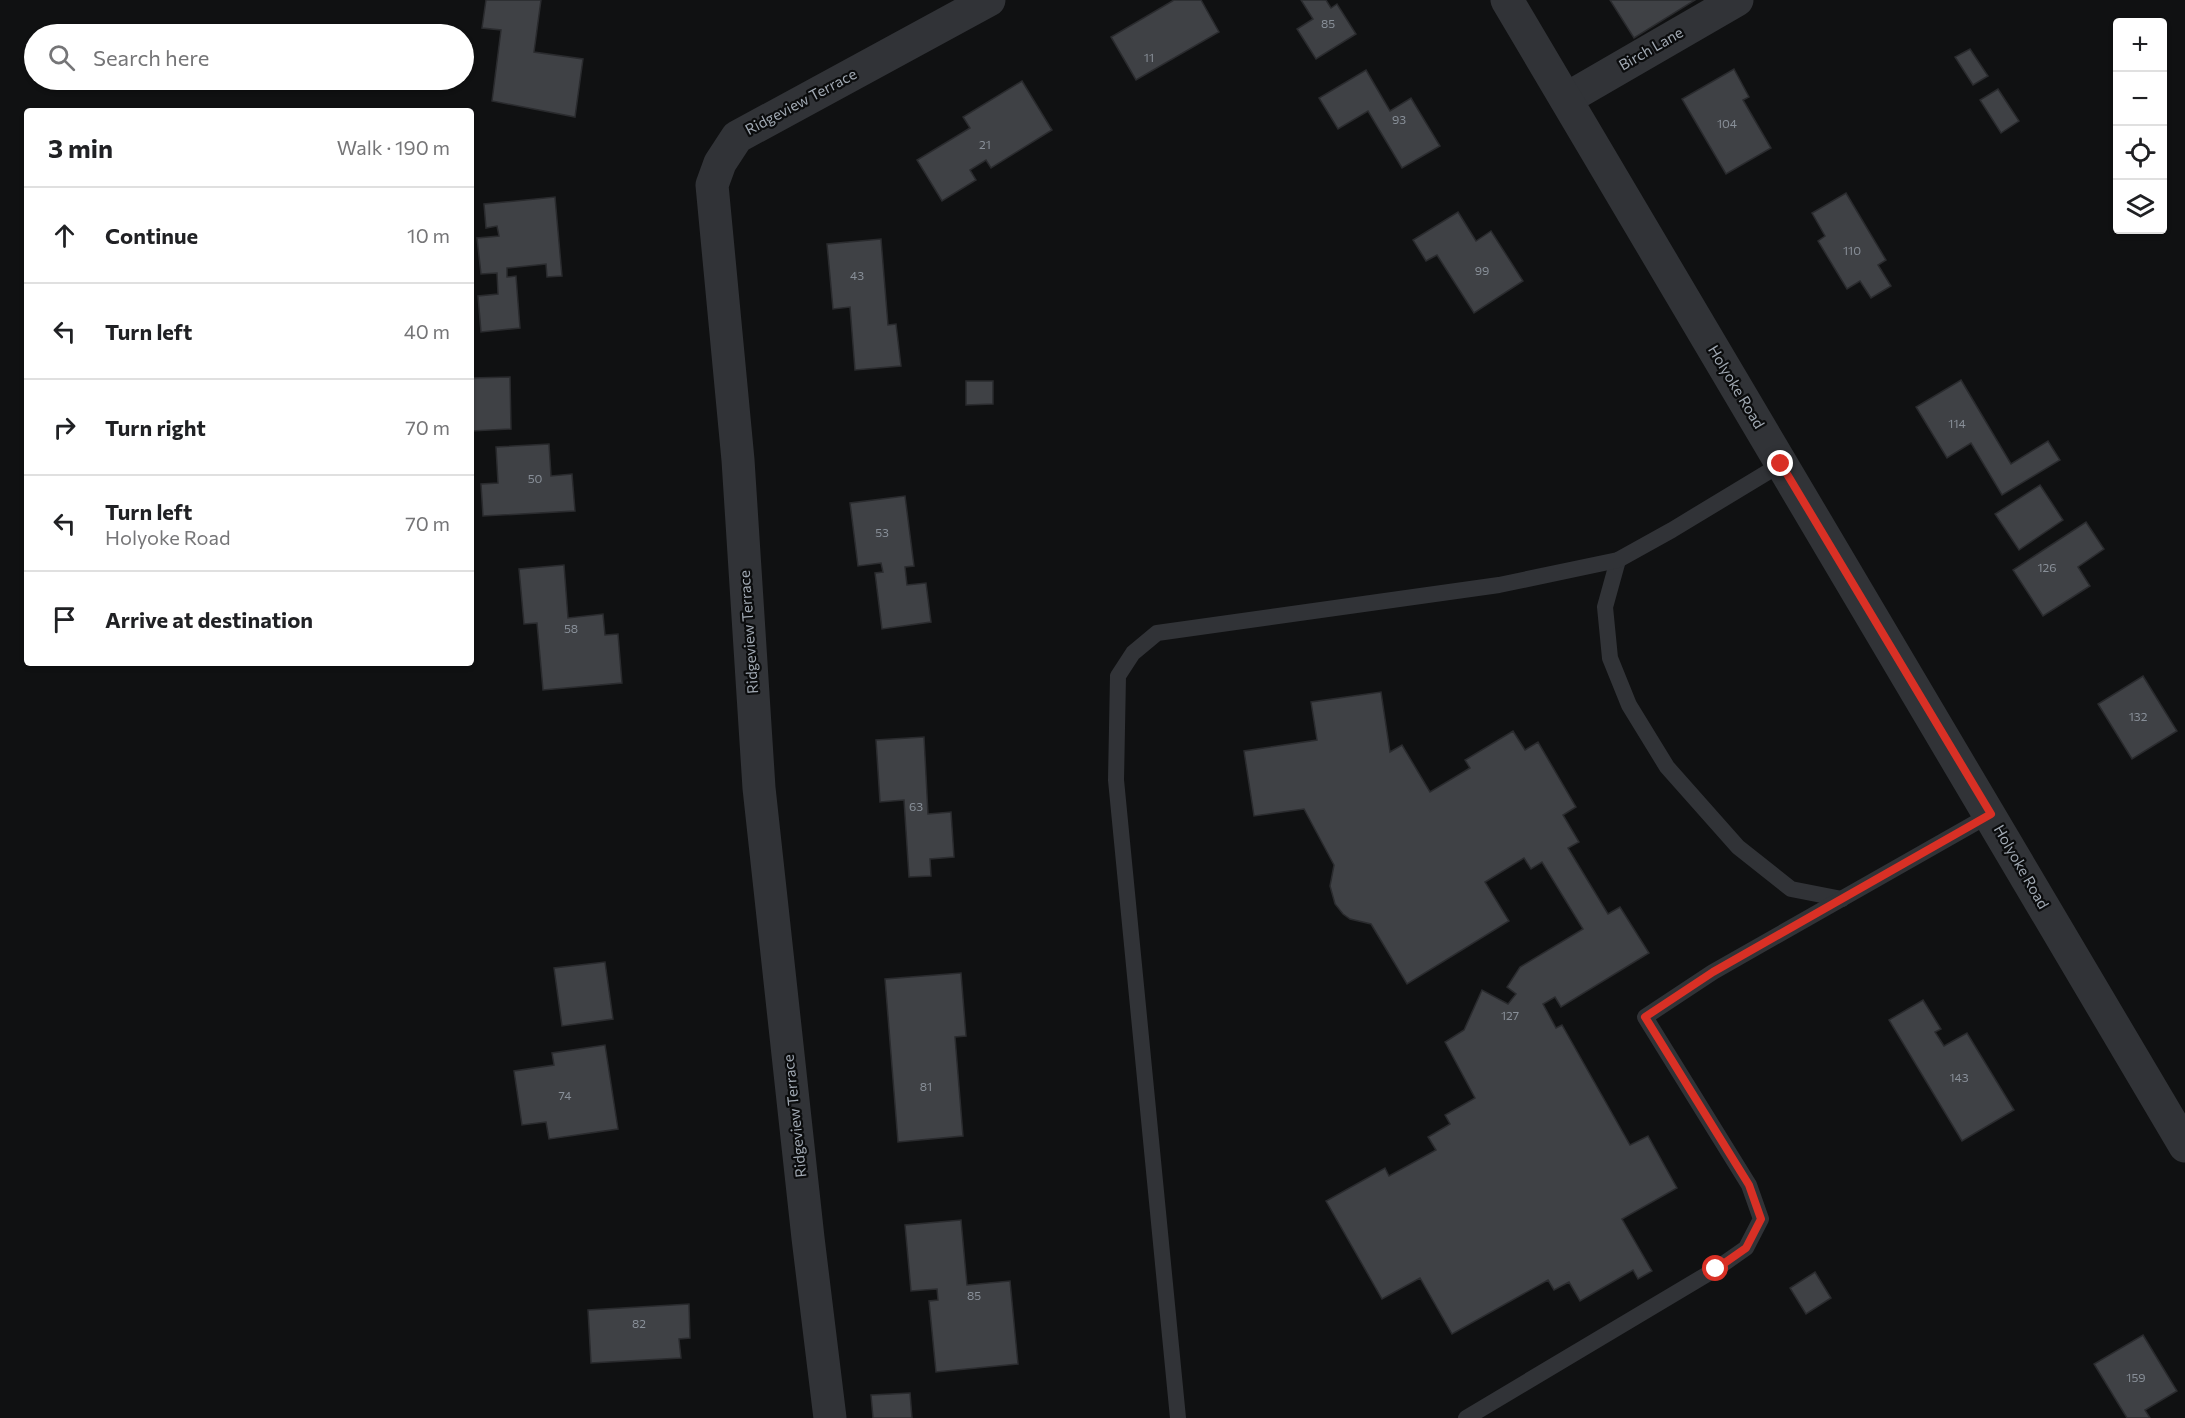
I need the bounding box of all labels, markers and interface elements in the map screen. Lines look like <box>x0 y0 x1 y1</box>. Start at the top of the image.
house number: 85 <box>1321 16 1335 30</box>
map controls <box>2113 18 2167 234</box>
button: + <box>2113 18 2167 72</box>
street label: Birch Lane <box>1615 23 1686 74</box>
search box <box>24 24 474 90</box>
icon: search <box>45 41 78 74</box>
text: Search here <box>93 44 209 71</box>
house number: 11 <box>1144 50 1154 64</box>
street label: Ridgeview Terrace <box>742 64 859 138</box>
button: − <box>2113 72 2167 126</box>
house number: 93 <box>1392 112 1406 126</box>
house number: 104 <box>1717 116 1737 130</box>
button: locate <box>2113 126 2167 180</box>
text: 3 min <box>48 132 113 163</box>
text: Walk · 190 m <box>337 135 450 159</box>
house number: 21 <box>979 137 991 151</box>
button: layers <box>2113 180 2167 234</box>
icon: ahead <box>48 219 81 252</box>
text: Continue <box>105 222 198 249</box>
text: 10 m <box>407 223 450 247</box>
house number: 110 <box>1843 243 1861 257</box>
house number: 99 <box>1475 263 1489 277</box>
house number: 43 <box>850 268 864 282</box>
icon: left <box>48 315 81 348</box>
text: Turn left <box>105 318 192 345</box>
text: 40 m <box>404 319 450 343</box>
street label: Holyoke Road <box>1705 342 1769 431</box>
icon: right <box>48 411 81 444</box>
text: Turn right <box>105 414 206 441</box>
text: 70 m <box>405 415 450 439</box>
house number: 114 <box>1948 416 1966 430</box>
route end <box>1767 450 1793 476</box>
house number: 50 <box>528 471 543 485</box>
text: Turn left <box>105 498 192 525</box>
icon: left <box>48 507 81 540</box>
text: 70 m <box>405 511 450 535</box>
text: Holyoke Road <box>105 525 230 549</box>
house number: 53 <box>875 525 889 539</box>
house number: 126 <box>2037 560 2057 574</box>
street label: Ridgeview Terrace <box>735 570 761 694</box>
icon: arrive <box>48 603 81 636</box>
text: Arrive at destination <box>105 606 313 633</box>
house number: 58 <box>564 621 578 635</box>
house number: 132 <box>2129 709 2148 723</box>
house number: 63 <box>909 799 923 813</box>
street label: Holyoke Road <box>1991 821 2053 912</box>
house number: 127 <box>1501 1008 1519 1022</box>
street label: Ridgeview Terrace <box>779 1054 809 1179</box>
house number: 143 <box>1949 1070 1969 1084</box>
house number: 81 <box>920 1079 932 1093</box>
house number: 74 <box>559 1088 571 1102</box>
route start <box>1702 1255 1728 1281</box>
house number: 85 <box>967 1288 981 1302</box>
house number: 82 <box>632 1316 646 1330</box>
house number: 159 <box>2126 1370 2146 1384</box>

